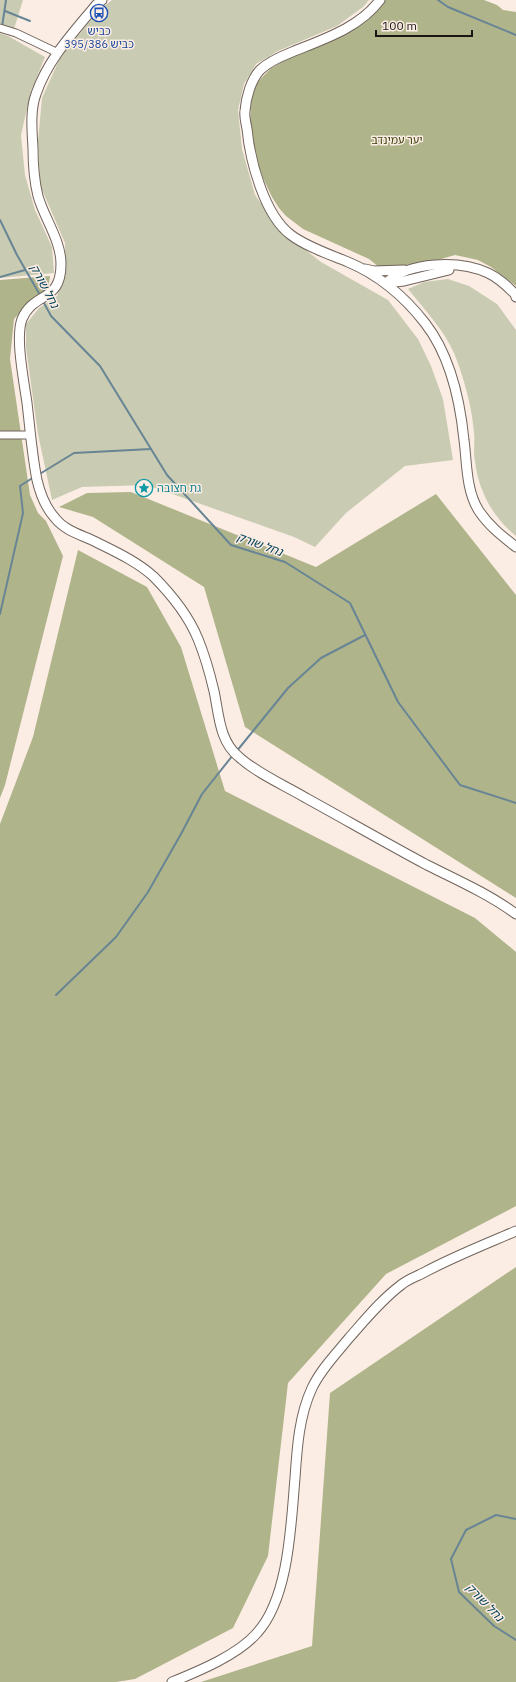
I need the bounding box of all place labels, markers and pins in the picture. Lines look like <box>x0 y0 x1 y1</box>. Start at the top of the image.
bus stop icon: כביש 395/כביש 386 <box>89 3 109 23</box>
place label: כביש 395/כביש 386 <box>64 24 134 51</box>
place icon: גת חצובה <box>134 478 154 498</box>
place label: גת חצובה <box>157 481 201 495</box>

